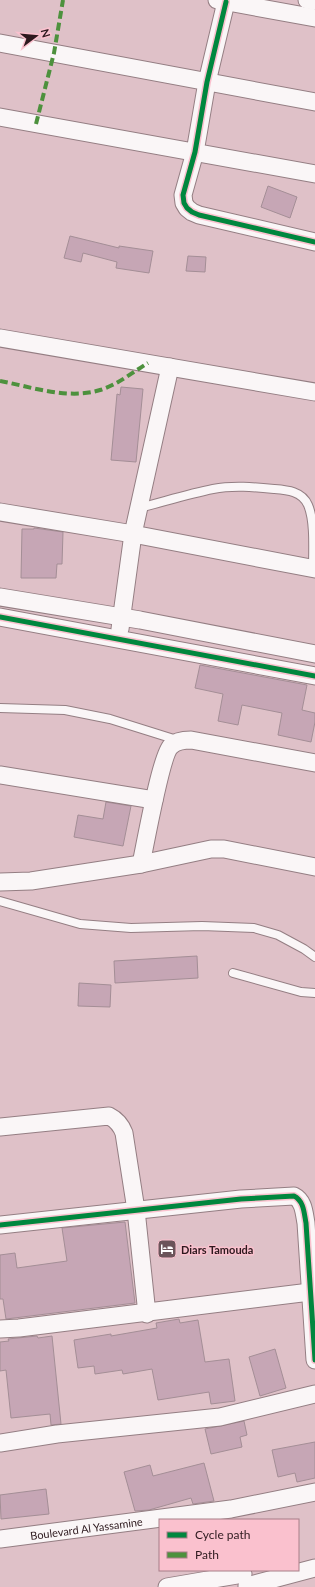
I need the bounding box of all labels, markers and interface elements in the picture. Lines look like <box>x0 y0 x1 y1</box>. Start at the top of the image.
north arrow <box>16 16 56 56</box>
text: N <box>39 27 54 39</box>
hotel icon: Diars Tamouda <box>156 1238 178 1260</box>
place label: Diars Tamouda <box>181 1243 253 1256</box>
street label: Boulevard Al Yassamine <box>29 1514 144 1542</box>
legend <box>159 1519 299 1571</box>
text: Cycle path <box>195 1527 250 1542</box>
text: Path <box>195 1547 219 1562</box>

